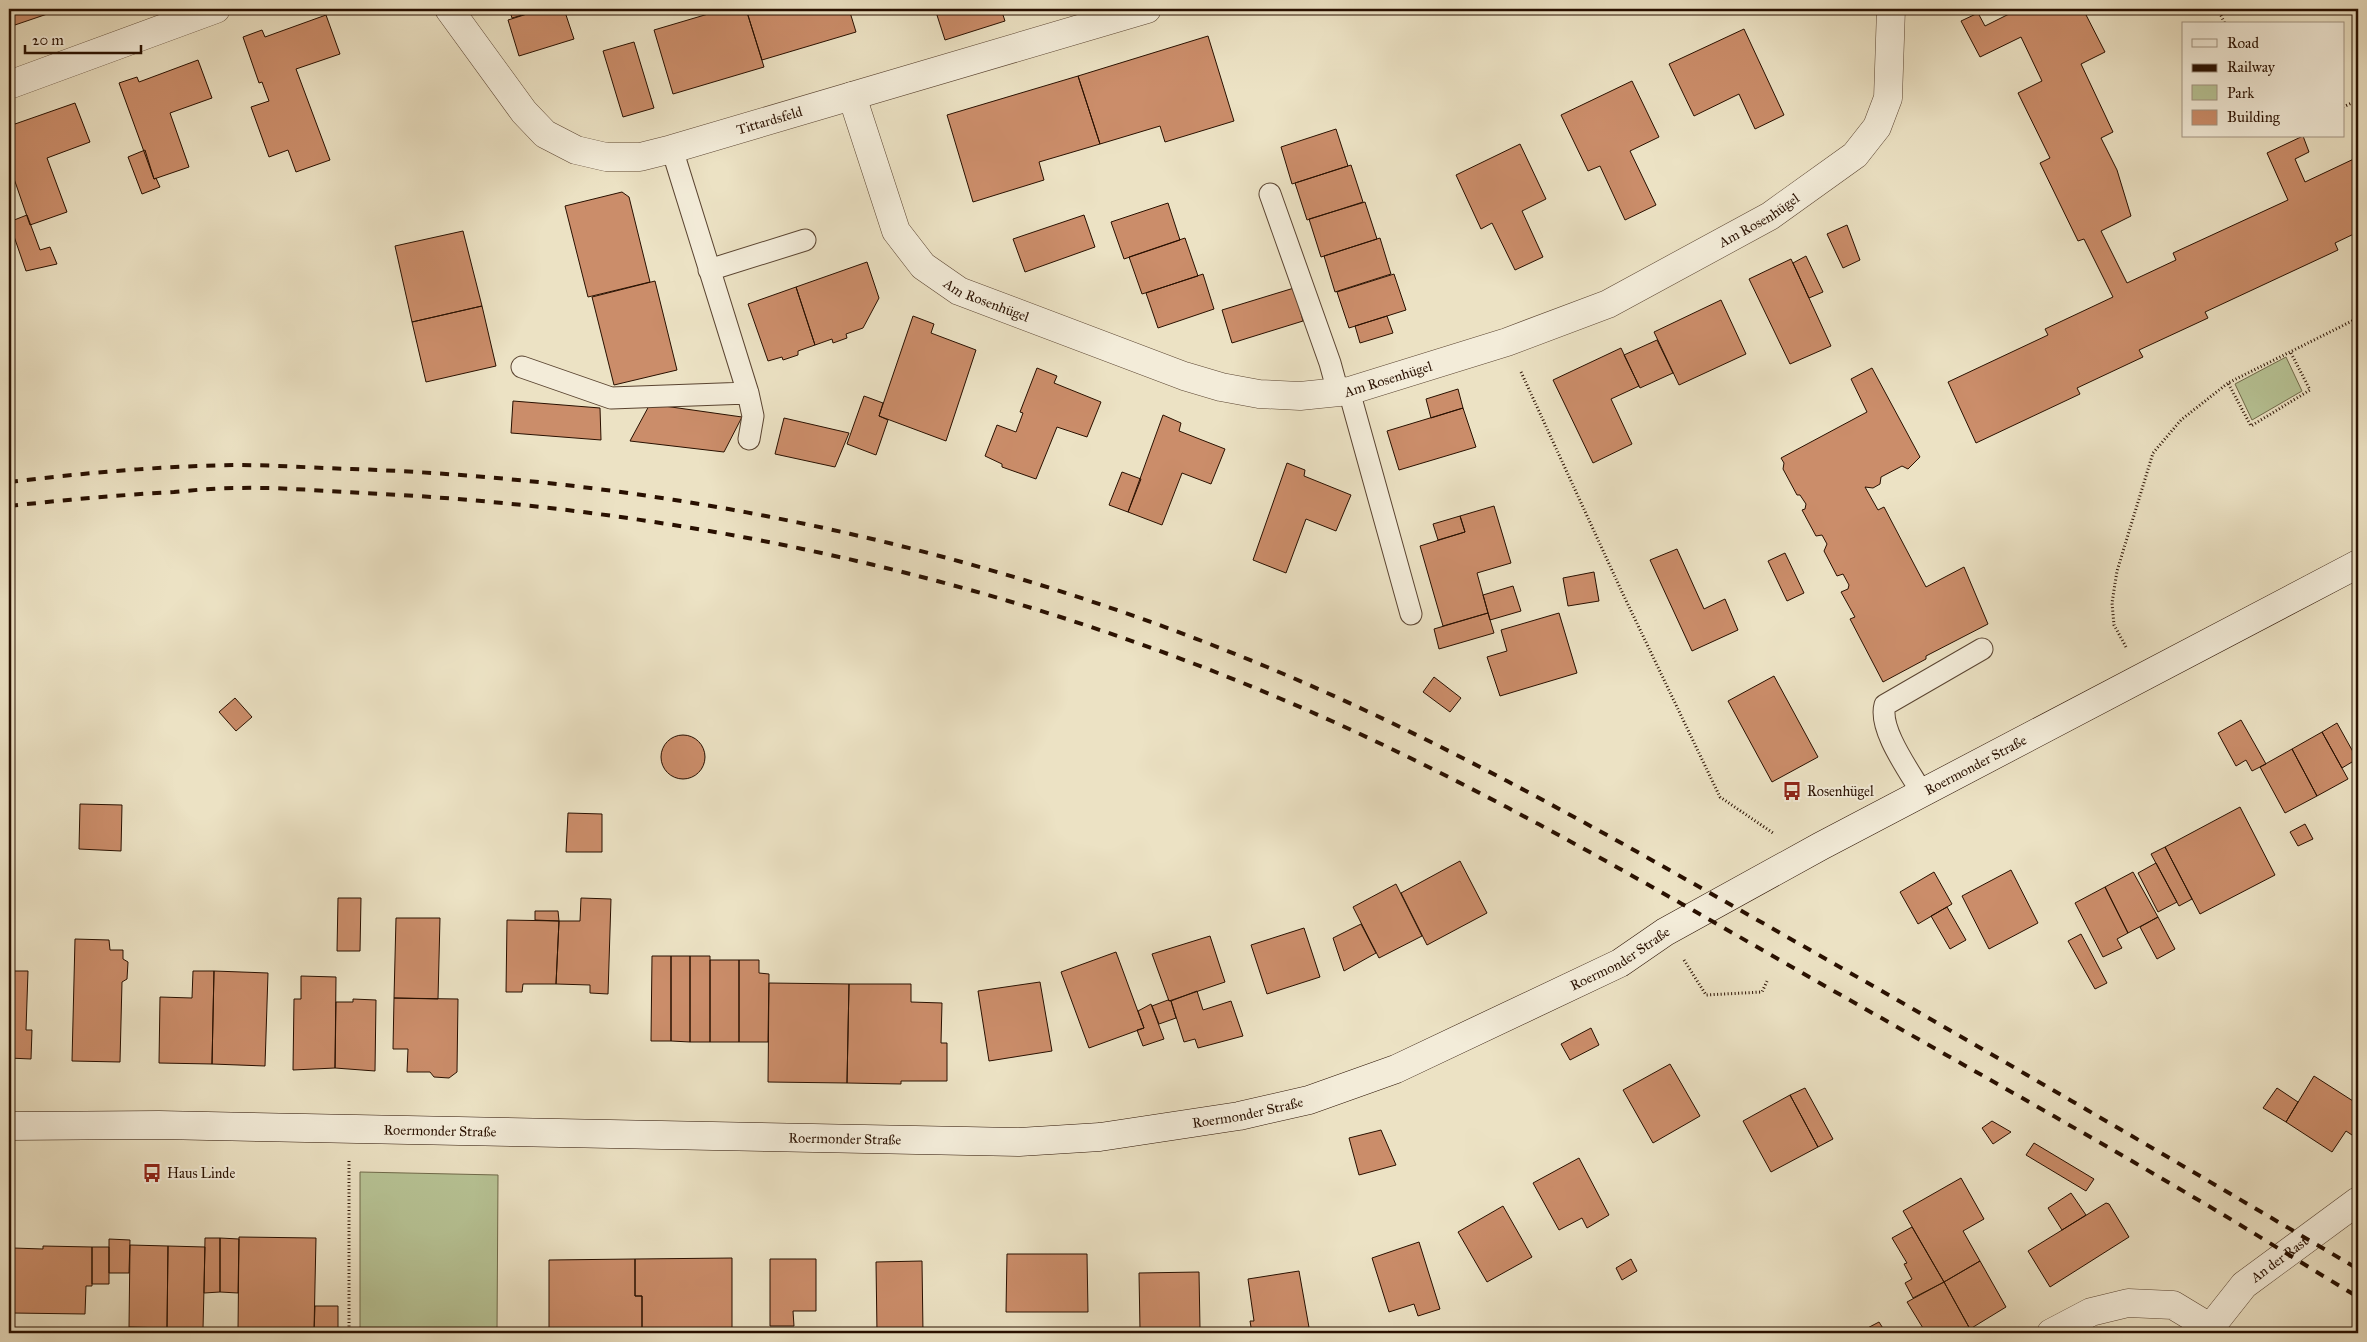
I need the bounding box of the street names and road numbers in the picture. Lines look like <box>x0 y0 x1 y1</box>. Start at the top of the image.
street label: Tittardsfeld <box>734 103 804 138</box>
street label: Am Rosenhügel <box>1715 189 1803 251</box>
street label: Am Rosenhügel <box>940 274 1032 325</box>
street label: Am Rosenhügel <box>1341 357 1434 401</box>
street label: Roermonder Straße <box>1921 731 2029 799</box>
street label: Roermonder Straße <box>1567 923 1673 994</box>
street label: Roermonder Straße <box>1191 1093 1305 1131</box>
street label: Roermonder Straße <box>383 1121 497 1140</box>
street label: Roermonder Straße <box>788 1129 902 1148</box>
street label: An der Rast <box>2246 1232 2311 1286</box>

